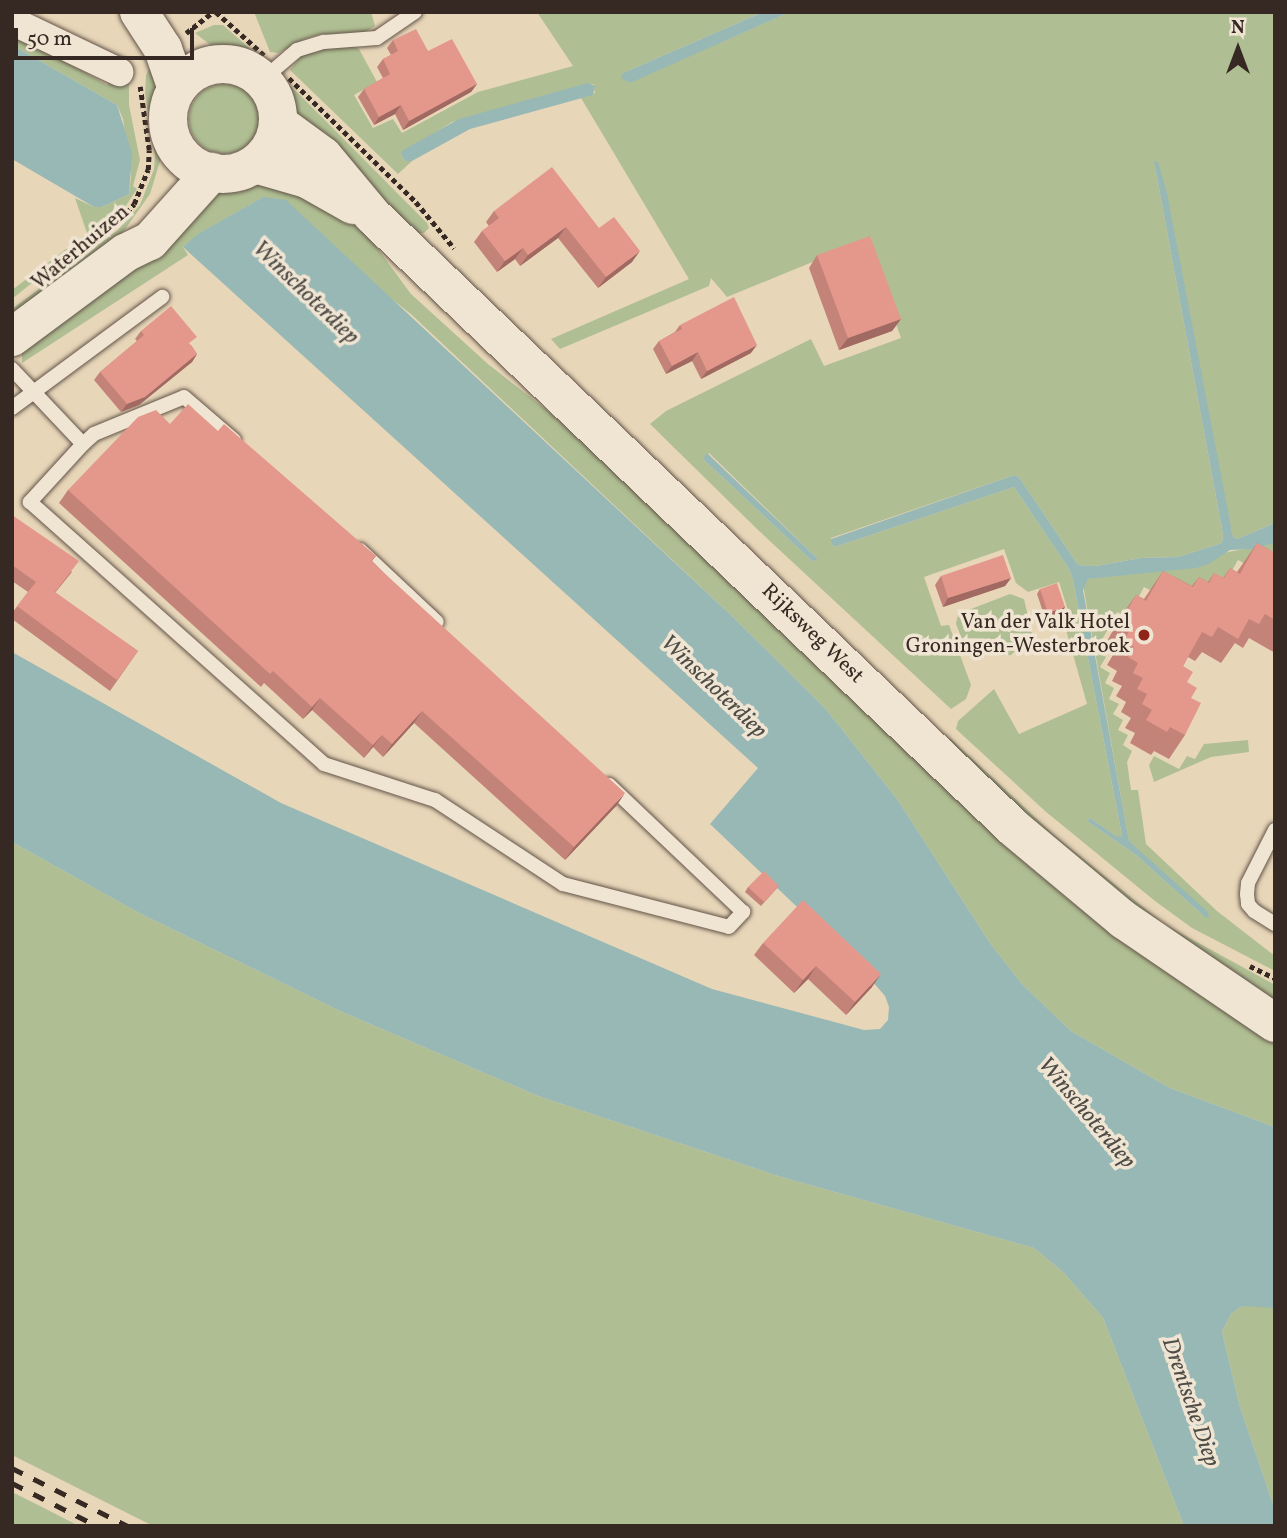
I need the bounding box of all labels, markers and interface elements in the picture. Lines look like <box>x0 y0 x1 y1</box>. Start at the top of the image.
scale bar <box>18 14 198 58</box>
north arrow <box>1203 14 1273 84</box>
text: N <box>1231 15 1245 41</box>
text: 50 m <box>27 25 72 54</box>
street label: Waterhuizen <box>27 200 135 296</box>
water label: Winschoterdiep <box>246 235 364 351</box>
street label: Rijksweg West <box>755 579 869 689</box>
place label: Van der Valk Hotel Groningen-Westerbroek <box>906 610 1130 660</box>
marker: Van der Valk Hotel Groningen-Westerbroek <box>1136 627 1152 643</box>
water label: Winschoterdiep <box>654 629 772 745</box>
water label: Winschoterdiep <box>1031 1052 1141 1174</box>
water label: Drentsche Diep <box>1155 1334 1225 1470</box>

